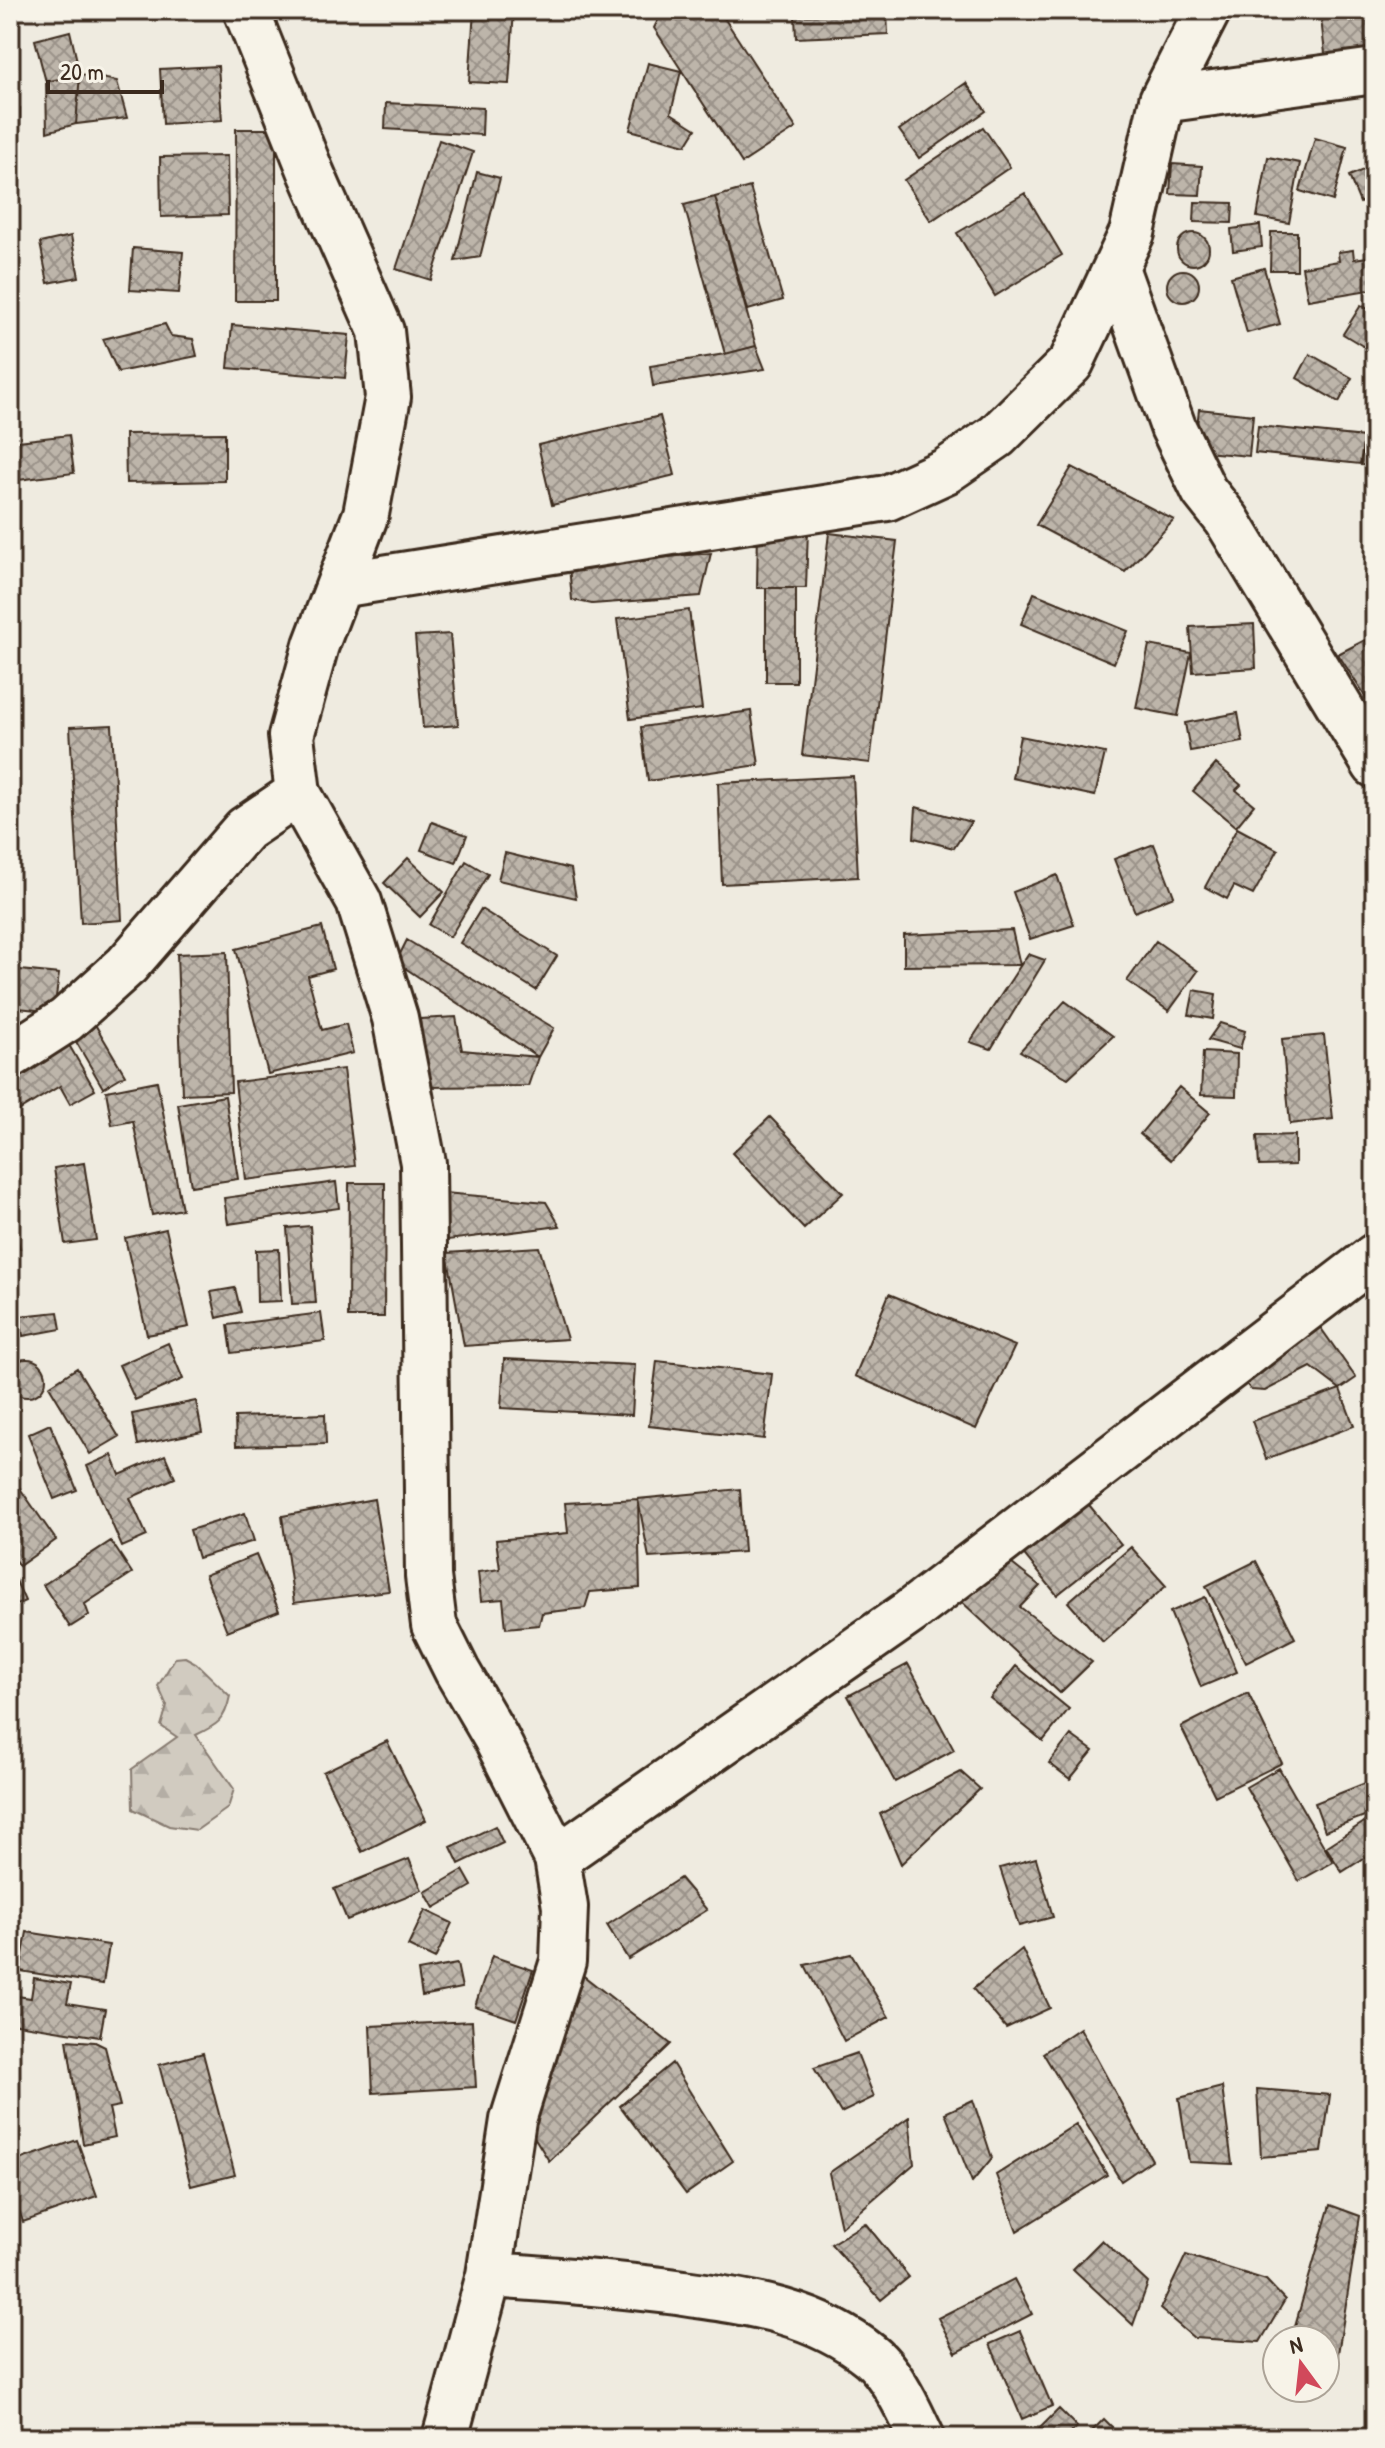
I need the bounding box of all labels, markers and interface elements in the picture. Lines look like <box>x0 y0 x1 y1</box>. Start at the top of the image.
scale bar <box>48 44 162 94</box>
text: 20 m <box>60 55 104 87</box>
north arrow <box>1261 2324 1341 2404</box>
text: N <box>1286 2329 1306 2361</box>

